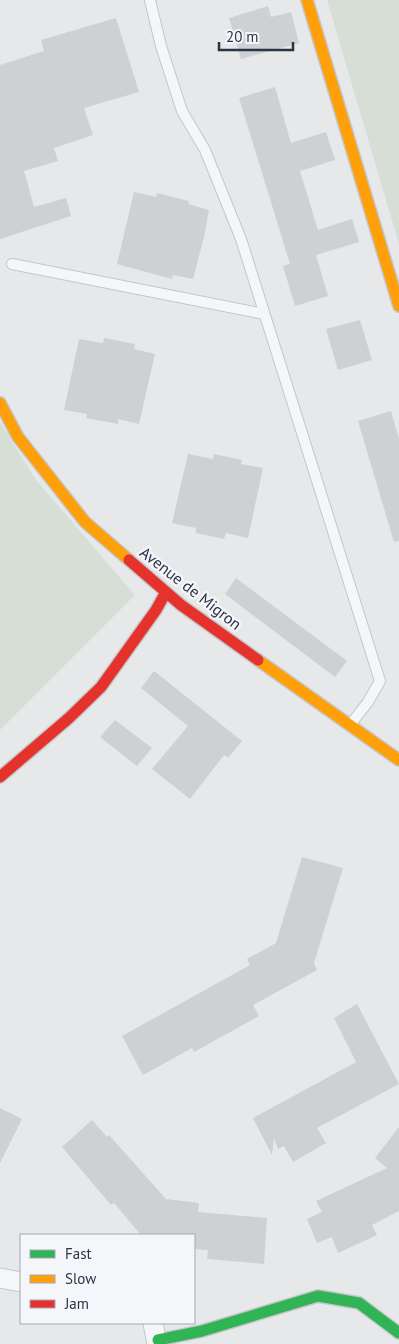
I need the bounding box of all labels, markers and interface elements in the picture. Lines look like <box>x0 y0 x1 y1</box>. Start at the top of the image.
scale bar <box>219 20 293 52</box>
text: 20 m <box>226 27 259 46</box>
street label: Avenue de Migron <box>136 542 246 634</box>
legend <box>20 1234 195 1324</box>
text: Fast <box>65 1244 92 1263</box>
text: Slow <box>65 1269 96 1288</box>
text: Jam <box>64 1294 89 1313</box>

